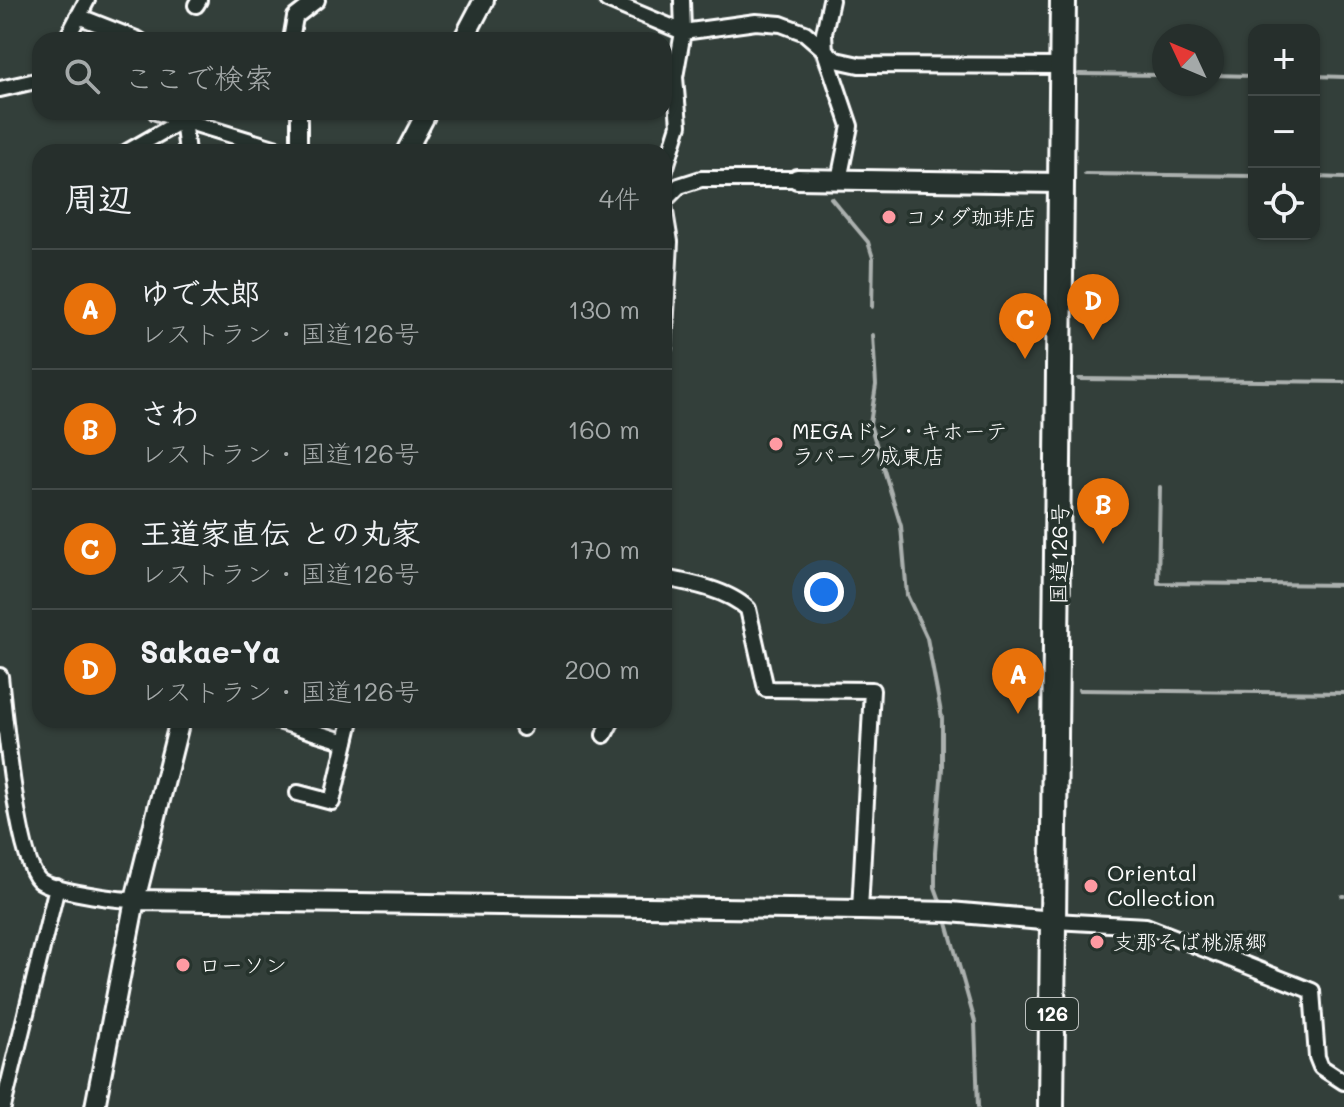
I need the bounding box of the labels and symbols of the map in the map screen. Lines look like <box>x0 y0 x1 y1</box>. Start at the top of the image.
north arrow <box>1152 24 1224 96</box>
place label: コメダ珈琲店 <box>905 202 1037 231</box>
marker: コメダ珈琲店 <box>880 208 898 226</box>
pin: D <box>1067 274 1119 340</box>
pin: C <box>999 293 1051 359</box>
place label: MEGAドン・キホーテ ラパーク成東店 <box>792 416 1008 470</box>
marker: MEGAドン・キホーテ ラパーク成東店 <box>767 435 785 453</box>
pin: B <box>1077 478 1129 544</box>
street label: 国道126号 <box>1043 503 1074 605</box>
your location <box>804 572 844 612</box>
pin: A <box>992 648 1044 714</box>
place label: Oriental Collection <box>1107 858 1215 912</box>
marker: Oriental Collection <box>1082 877 1100 895</box>
place label: 支那そば桃源郷 <box>1113 927 1267 956</box>
marker: 支那そば桃源郷 <box>1088 933 1106 951</box>
place label: ローソン <box>199 950 287 979</box>
marker: ローソン <box>174 956 192 974</box>
road number: 126 <box>1026 998 1078 1030</box>

